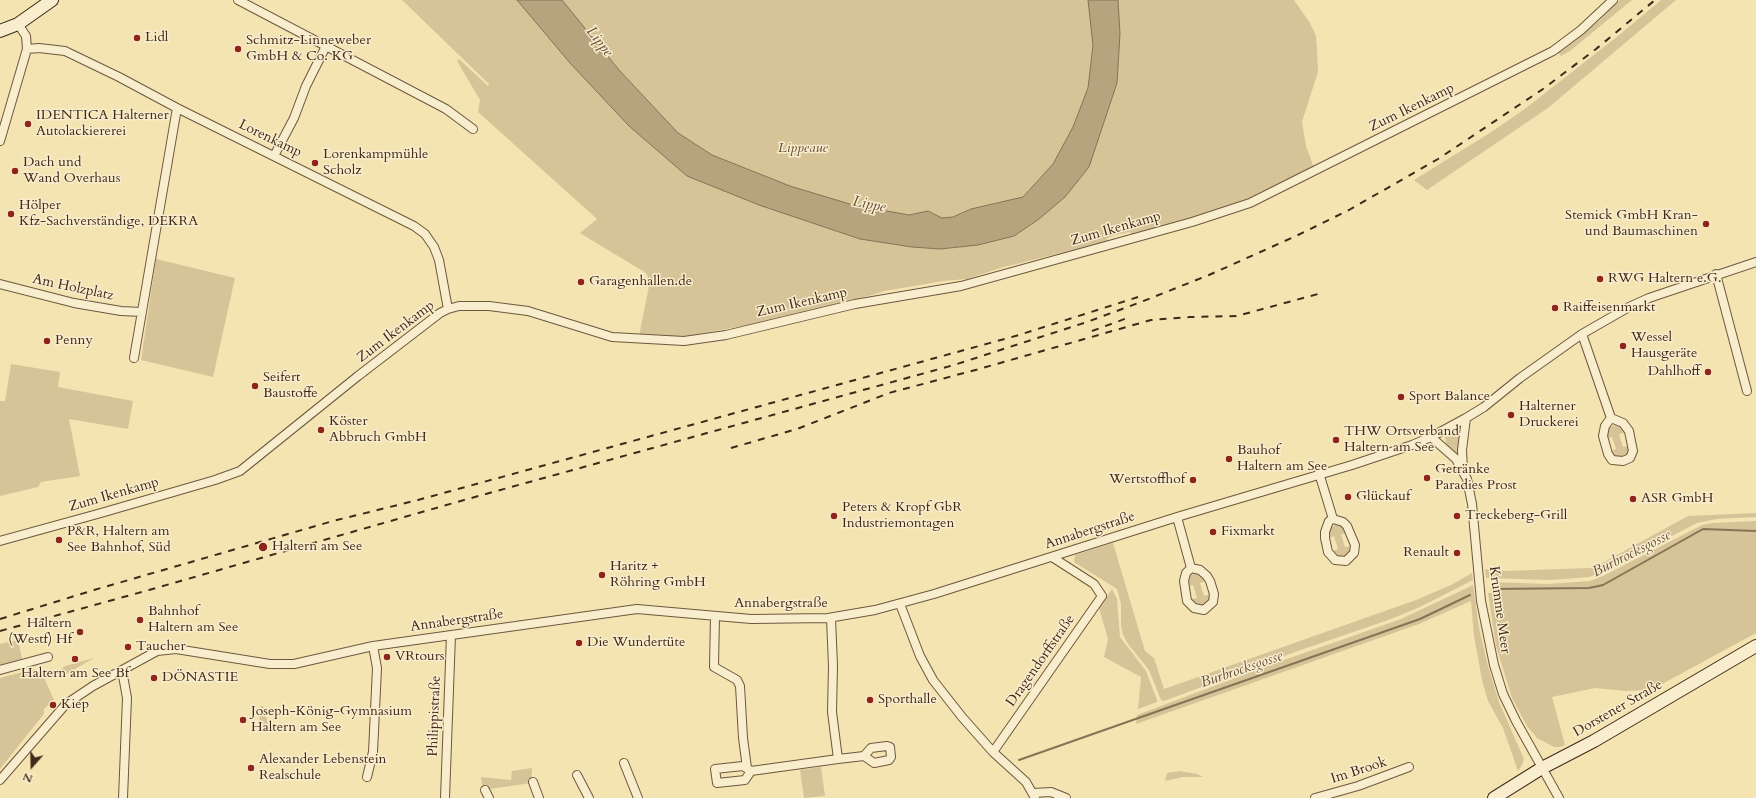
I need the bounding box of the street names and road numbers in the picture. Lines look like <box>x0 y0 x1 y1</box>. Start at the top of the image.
street label: Zum Ikenkamp <box>1367 80 1457 136</box>
street label: Lorenkamp <box>236 116 304 162</box>
street label: Zum Ikenkamp <box>1069 208 1163 250</box>
street label: Am Holzplatz <box>31 271 115 305</box>
street label: Zum Ikenkamp <box>755 284 849 322</box>
street label: Zum Ikenkamp <box>354 297 438 367</box>
street label: Zum Ikenkamp <box>67 474 161 516</box>
street label: Annabergstraße <box>1043 509 1137 553</box>
street label: Krumme Meer <box>1485 565 1513 655</box>
street label: Annabergstraße <box>734 596 828 612</box>
street label: Annabergstraße <box>409 606 505 636</box>
street label: Dragendorffstraße <box>1003 612 1079 710</box>
street label: Philippistraße <box>425 675 445 757</box>
street label: Dorstener Straße <box>1571 677 1665 741</box>
street label: Im Brook <box>1329 754 1389 788</box>

